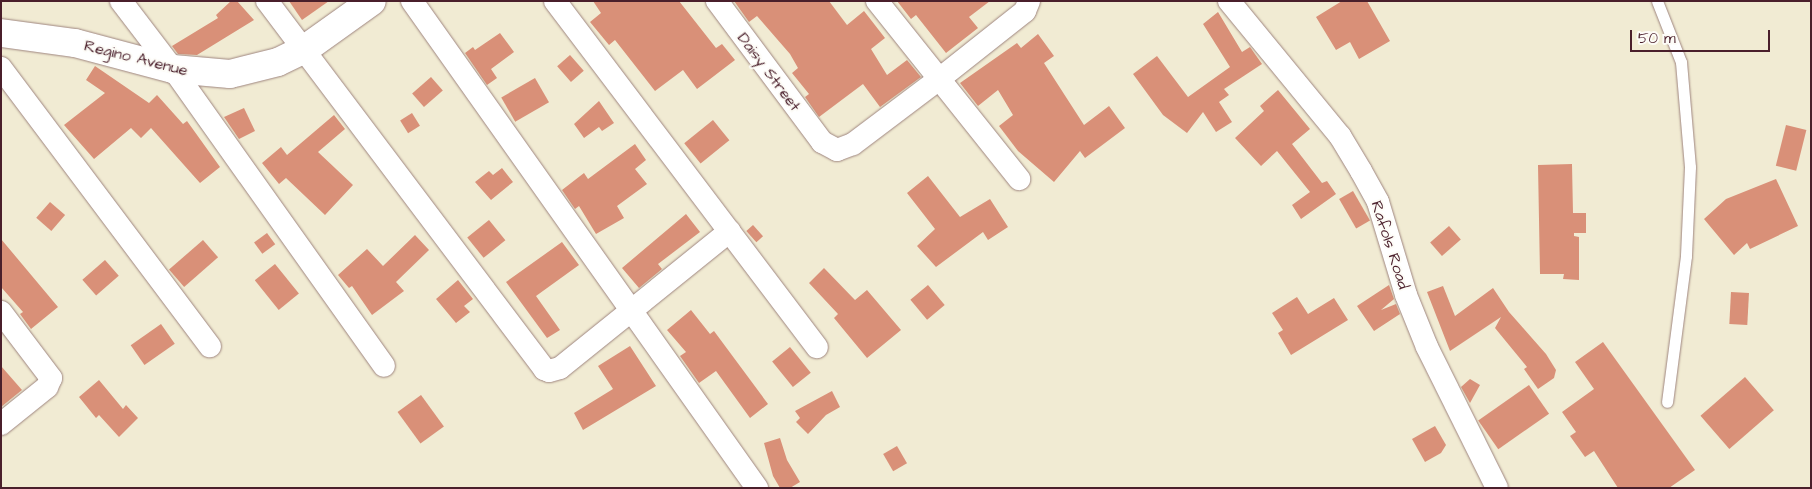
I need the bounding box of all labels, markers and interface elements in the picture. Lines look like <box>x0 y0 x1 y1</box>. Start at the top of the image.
scale bar <box>1632 20 1772 52</box>
text: 50 m <box>1638 28 1676 49</box>
street label: Daisy Street <box>733 29 805 115</box>
street label: Regino Avenue <box>82 36 190 80</box>
street label: Rafols Road <box>1367 198 1413 292</box>

